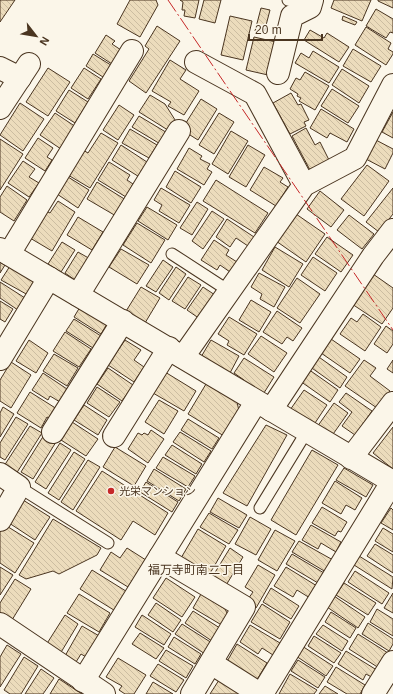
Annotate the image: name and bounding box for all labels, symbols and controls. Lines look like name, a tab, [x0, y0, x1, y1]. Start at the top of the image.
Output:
north arrow	[16, 16, 56, 56]
scale bar	[249, 16, 322, 42]
text: 20 m	[255, 23, 282, 37]
text: N	[37, 35, 52, 48]
place label: 光栄マンション	[119, 485, 196, 497]
marker: 光栄マンション	[106, 486, 116, 496]
district label: 福万寺町南二丁目	[148, 563, 244, 577]

